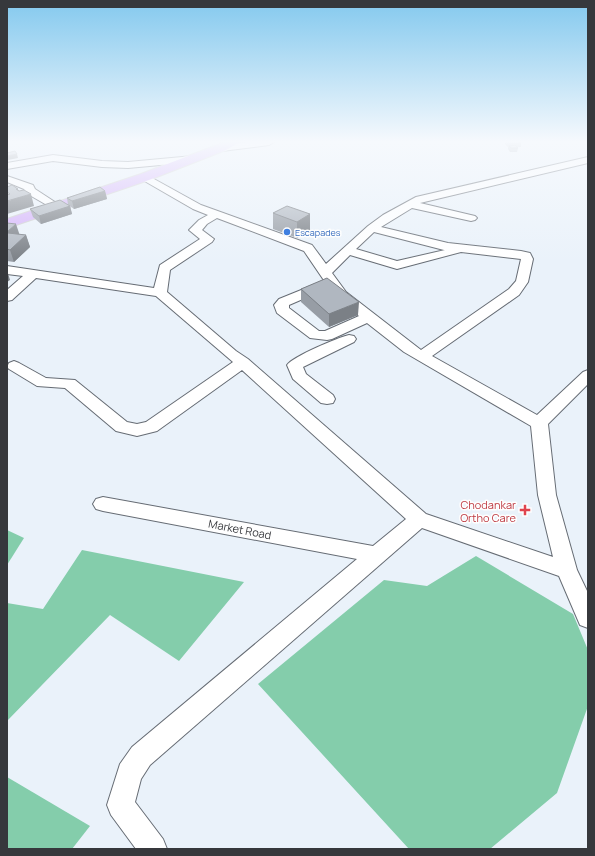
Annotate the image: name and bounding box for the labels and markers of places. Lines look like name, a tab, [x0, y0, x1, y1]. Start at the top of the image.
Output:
place label: Escapades	[295, 226, 341, 239]
marker: Escapades	[282, 227, 292, 237]
place label: Chodankar Ortho Care	[460, 497, 517, 525]
marker: Chodankar Ortho Care	[519, 504, 531, 516]

